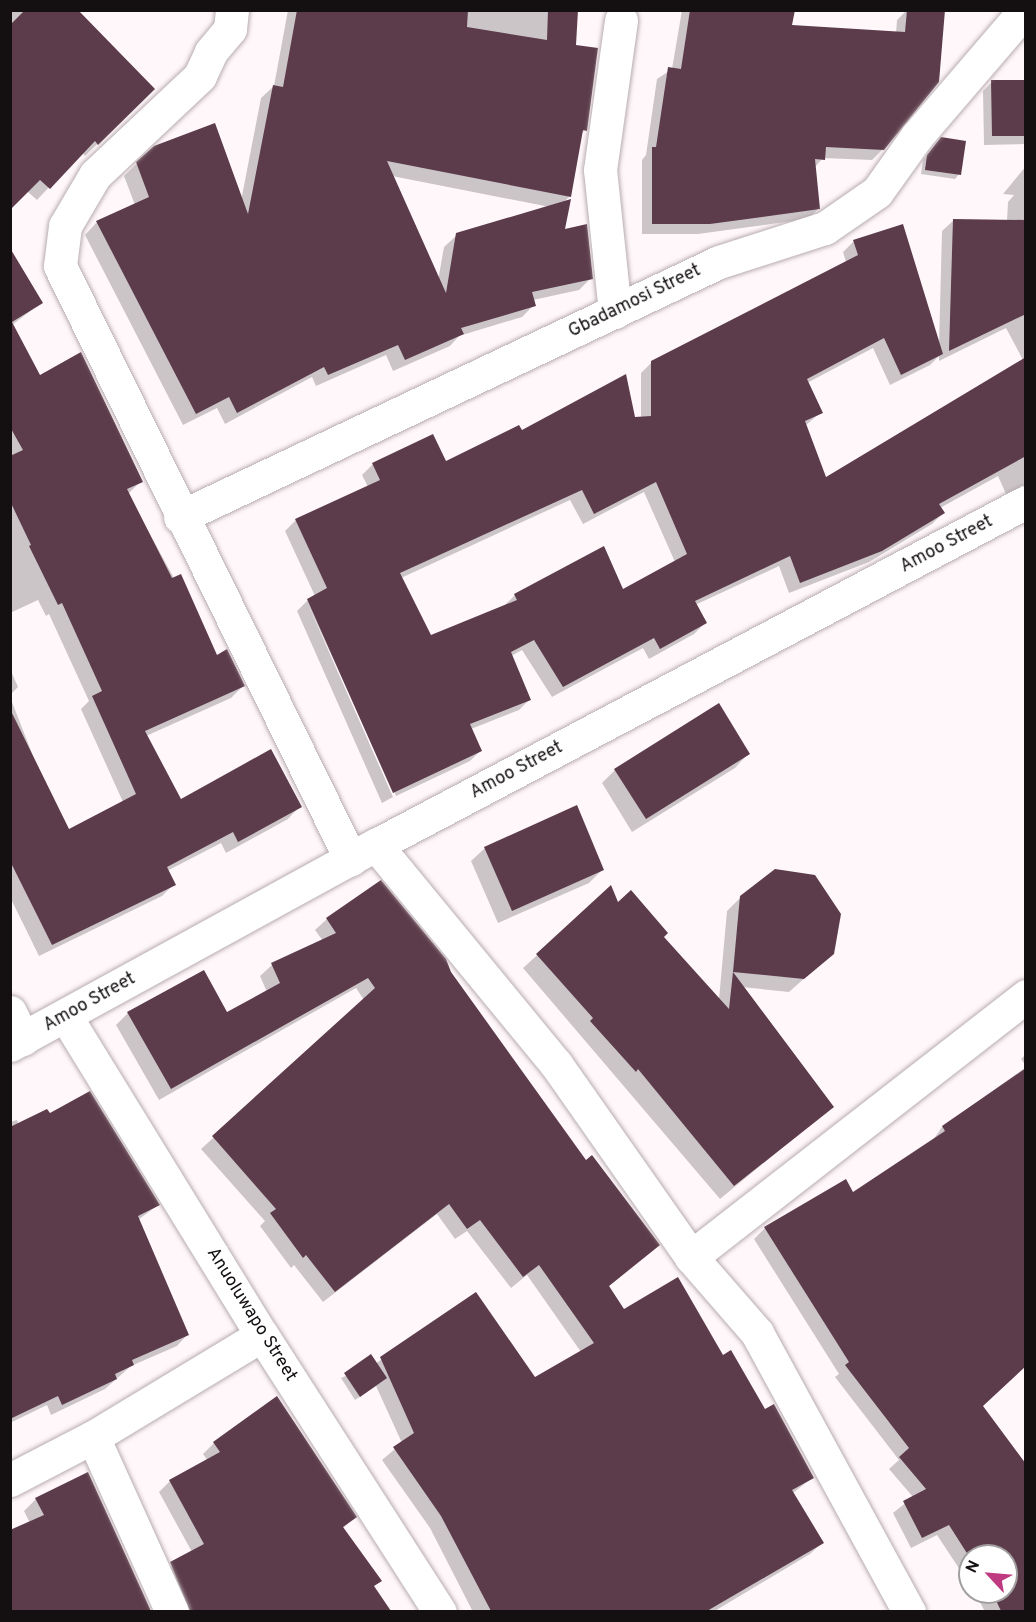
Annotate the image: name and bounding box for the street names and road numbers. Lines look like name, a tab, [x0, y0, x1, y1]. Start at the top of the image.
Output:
street label: Gbadamosi Street	[565, 261, 705, 343]
street label: Amoo Street	[897, 512, 997, 578]
street label: Amoo Street	[467, 738, 567, 804]
street label: Amoo Street	[40, 969, 140, 1037]
street label: Anuoluwapo Street	[201, 1244, 301, 1386]

